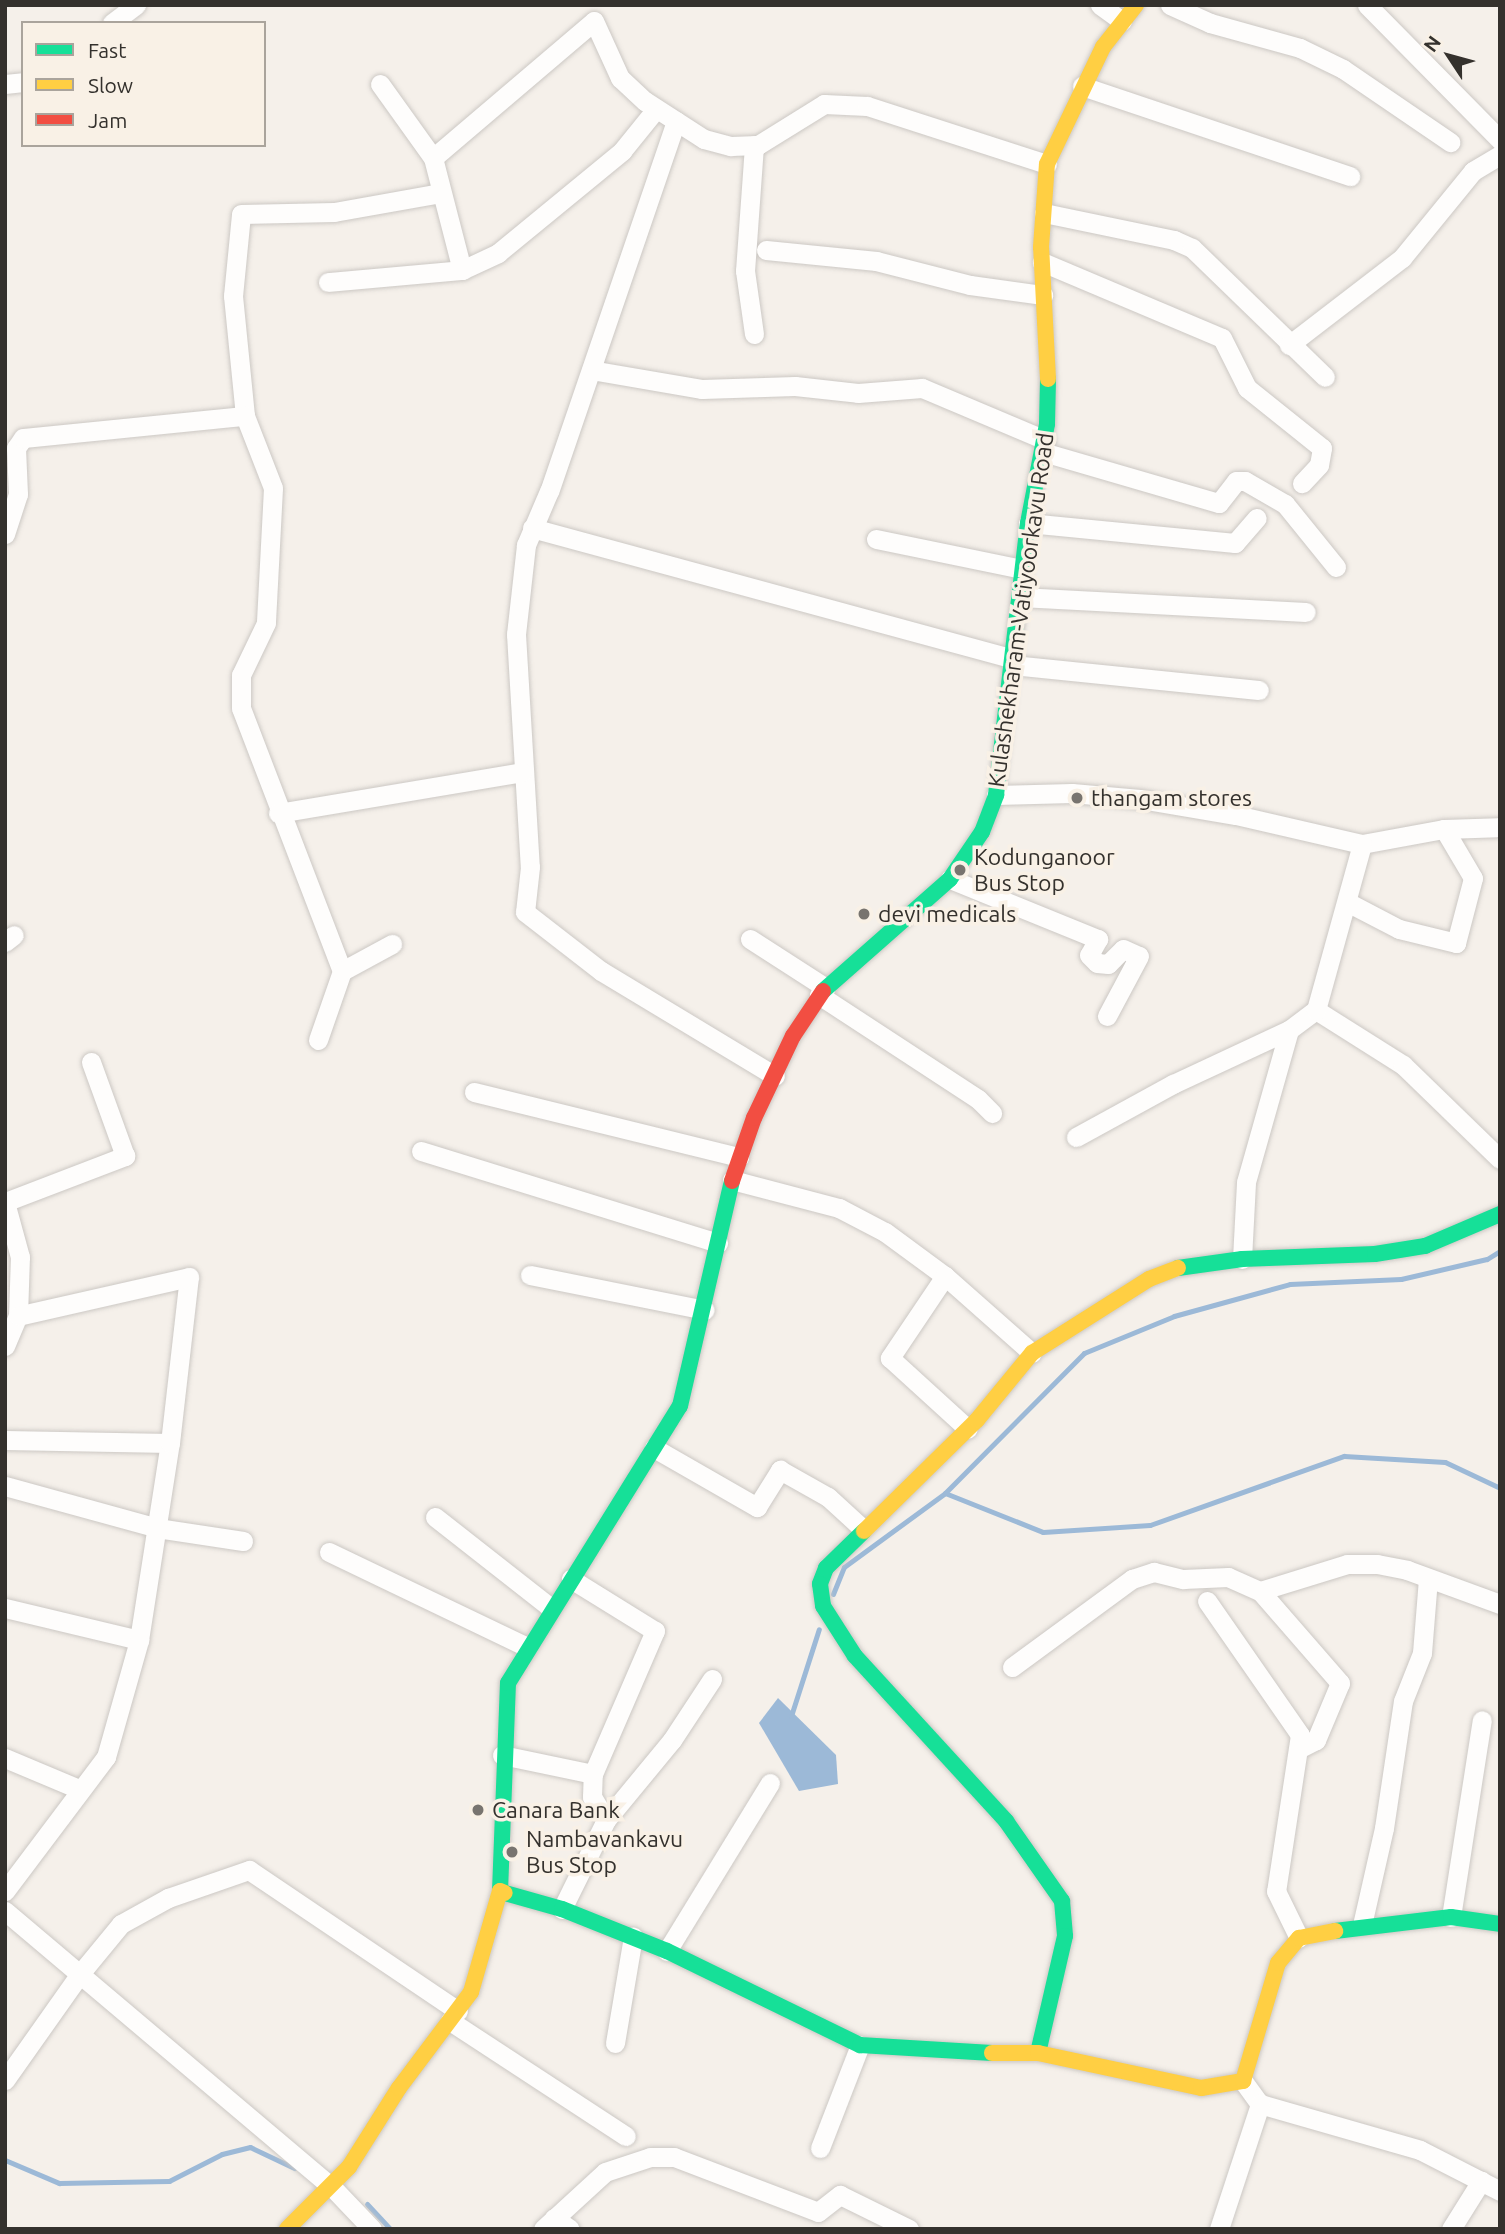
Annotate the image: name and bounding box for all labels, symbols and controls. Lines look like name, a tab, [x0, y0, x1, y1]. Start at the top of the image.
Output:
legend	[21, 21, 266, 147]
north arrow	[1414, 21, 1484, 91]
text: N	[1419, 31, 1445, 56]
text: Fast	[88, 38, 126, 62]
text: Slow	[88, 73, 133, 97]
text: Jam	[88, 108, 127, 132]
street label: Kulashekharam-Vatiyoorkavu Road	[982, 431, 1060, 789]
place label: thangam stores	[1091, 784, 1252, 812]
marker: thangam stores	[1069, 790, 1085, 806]
place label: Kodunganoor Bus Stop	[974, 843, 1115, 897]
marker: Kodunganoor Bus Stop	[952, 862, 968, 878]
place label: devi medicals	[878, 900, 1016, 928]
marker: devi medicals	[856, 906, 872, 922]
place label: Canara Bank	[492, 1796, 620, 1824]
marker: Canara Bank	[470, 1802, 486, 1818]
place label: Nambavankavu Bus Stop	[526, 1825, 683, 1879]
marker: Nambavankavu Bus Stop	[504, 1844, 520, 1860]

